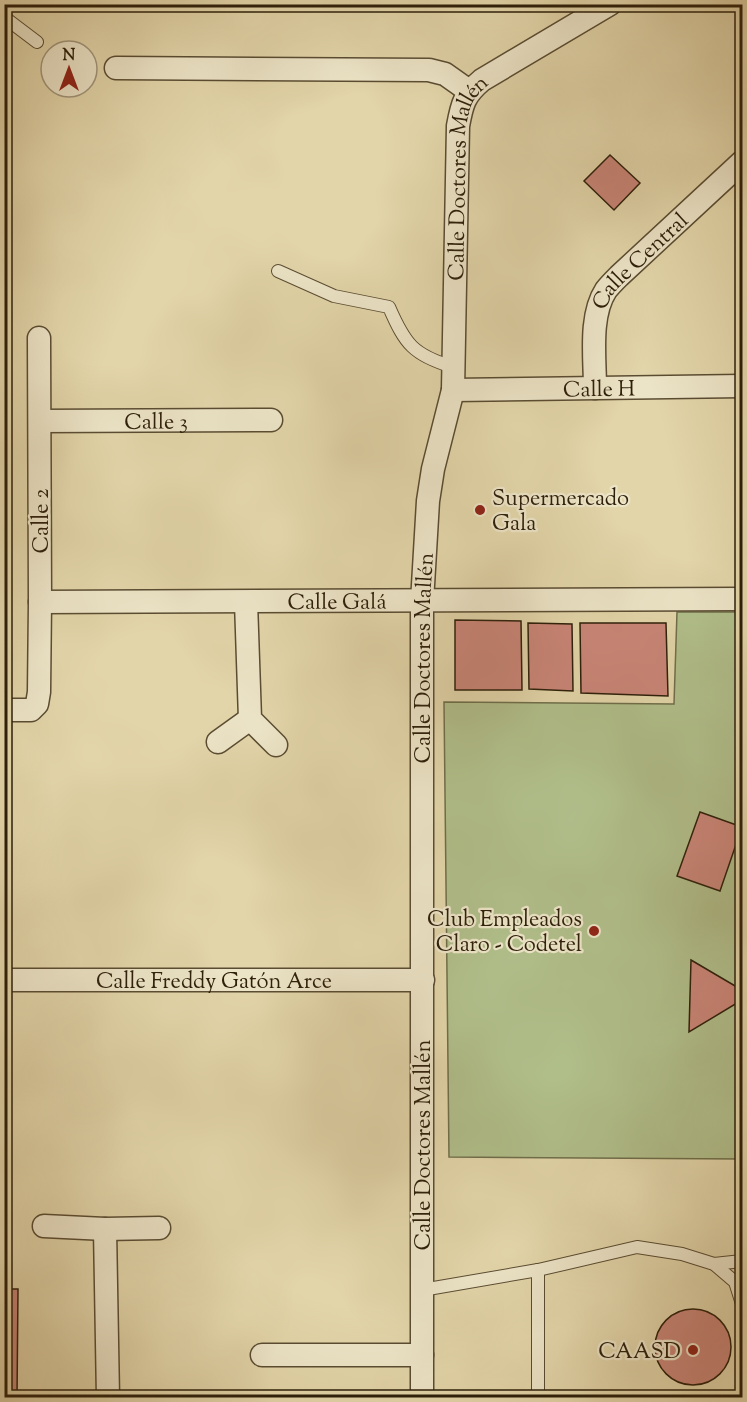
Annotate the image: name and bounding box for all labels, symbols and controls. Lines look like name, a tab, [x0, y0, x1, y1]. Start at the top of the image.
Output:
north arrow	[39, 39, 99, 99]
text: N	[63, 45, 76, 68]
street label: Calle Doctores Mallén	[442, 68, 497, 281]
street label: Calle Central	[586, 206, 697, 315]
street label: Calle H	[563, 374, 635, 407]
street label: Calle 3	[124, 407, 188, 440]
place label: Supermercado Gala	[492, 484, 629, 541]
street label: Calle 2	[27, 489, 59, 553]
marker: Supermercado Gala	[473, 503, 487, 517]
street label: Calle Doctores Mallén	[409, 552, 444, 764]
street label: Calle Galá	[287, 588, 387, 620]
place label: Club Empleados Claro - Codetel	[427, 905, 582, 962]
marker: Club Empleados Claro - Codetel	[587, 924, 601, 938]
street label: Calle Freddy Gatón Arce	[96, 967, 332, 999]
street label: Calle Doctores Mallén	[409, 1040, 441, 1250]
place label: CAASD	[598, 1337, 681, 1369]
marker: CAASD	[686, 1343, 700, 1357]

